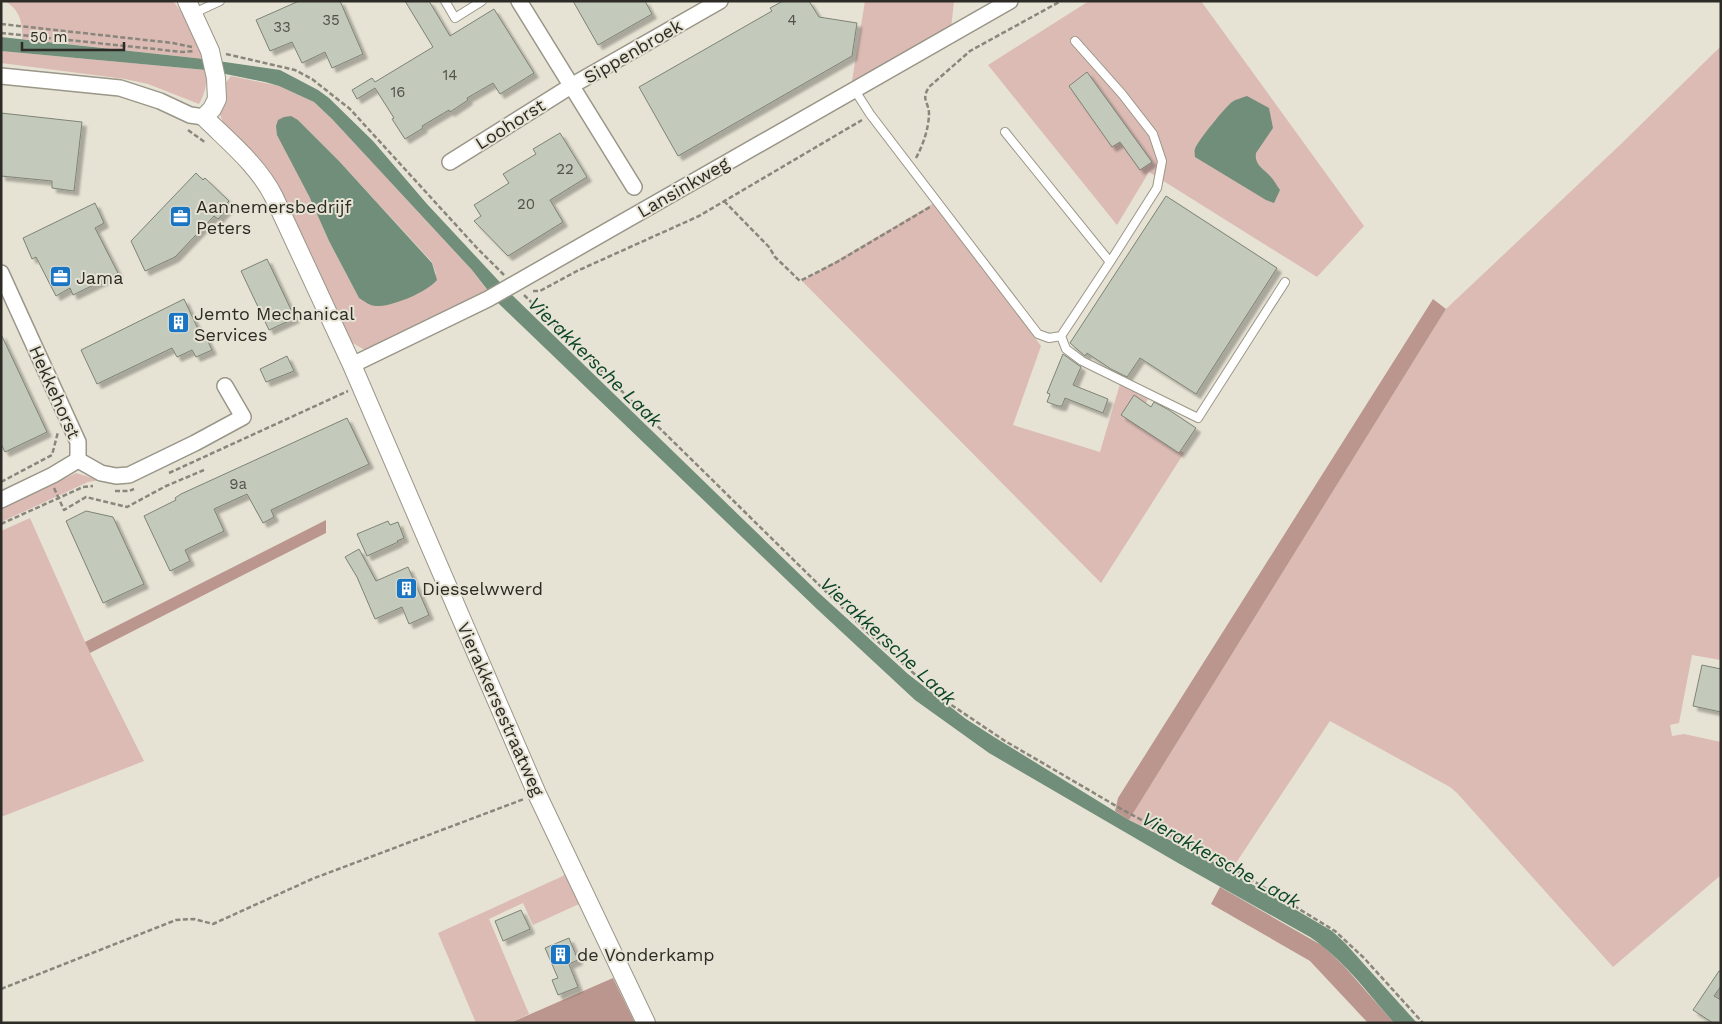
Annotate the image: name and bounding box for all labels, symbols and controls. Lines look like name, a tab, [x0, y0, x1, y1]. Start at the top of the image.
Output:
house number: 35	[322, 11, 340, 29]
house number: 4	[787, 11, 797, 29]
street label: Sippenbroek	[580, 14, 686, 88]
house number: 33	[273, 18, 291, 36]
scale bar	[22, 20, 125, 52]
text: 50 m	[30, 28, 67, 46]
house number: 14	[442, 66, 458, 84]
house number: 16	[391, 83, 405, 101]
street label: Loohorst	[471, 94, 549, 154]
street label: Lansinkweg	[633, 152, 733, 222]
house number: 22	[556, 160, 574, 178]
house number: 20	[517, 195, 535, 213]
place label: Aannemersbedrijf Peters	[196, 196, 352, 238]
office icon: Aannemersbedrijf Peters	[168, 204, 192, 228]
office icon: Jama	[48, 265, 72, 289]
place label: Jama	[76, 267, 123, 288]
water label: Vierakkersche Laak	[523, 292, 667, 432]
place label: Jemto Mechanical Services	[194, 303, 355, 345]
building icon: Jemto Mechanical Services	[166, 311, 190, 335]
street label: Hekkehorst	[25, 342, 85, 442]
house number: 9a	[229, 475, 247, 493]
water label: Vierakkersche Laak	[815, 572, 961, 710]
building icon: Diesselwwerd	[394, 576, 418, 600]
place label: Diesselwwerd	[422, 578, 543, 599]
street label: Vierakkersestraatweg	[453, 619, 549, 799]
water label: Vierakkersche Laak	[1138, 807, 1305, 913]
building icon: de Vonderkamp	[549, 942, 573, 966]
place label: de Vonderkamp	[577, 944, 715, 965]

